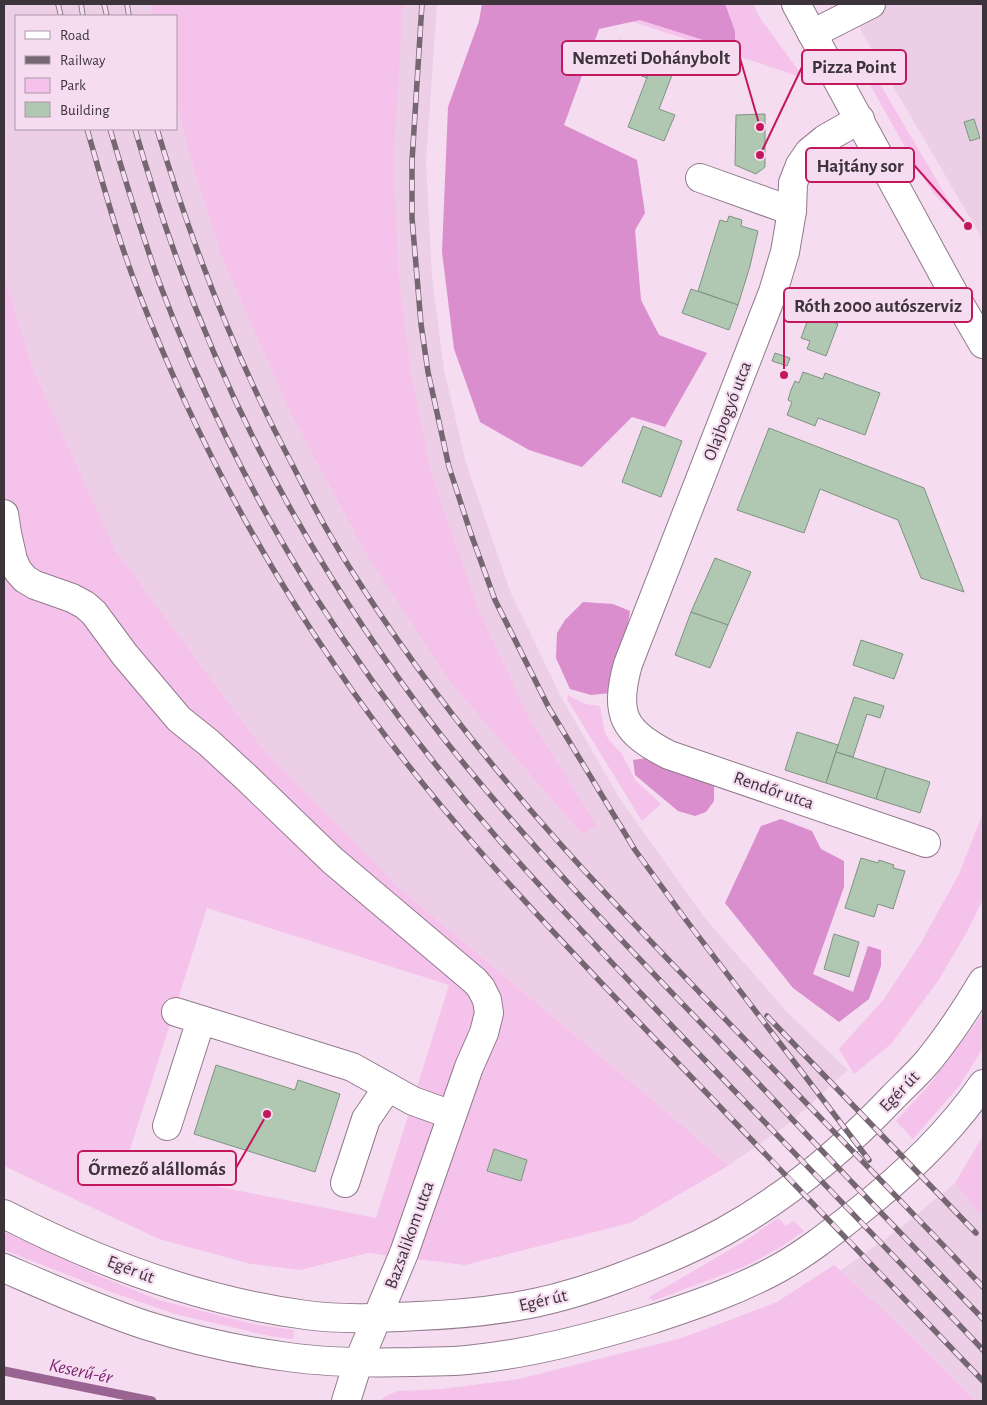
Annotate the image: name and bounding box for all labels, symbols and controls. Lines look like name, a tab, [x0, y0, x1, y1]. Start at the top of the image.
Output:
legend	[15, 15, 178, 130]
text: Road	[60, 28, 90, 43]
callout: Nemzeti Dohánybolt	[562, 41, 740, 75]
text: Nemzeti Dohánybolt	[572, 49, 731, 68]
callout: Pizza Point	[802, 50, 906, 84]
text: Railway	[60, 53, 106, 68]
text: Pizza Point	[812, 58, 897, 77]
text: Park	[60, 78, 86, 93]
text: Building	[60, 103, 110, 118]
callout: Hajtány sor	[806, 148, 914, 182]
text: Hajtány sor	[816, 157, 904, 176]
callout: Róth 2000 autószerviz	[784, 288, 972, 322]
text: Róth 2000 autószerviz	[794, 297, 962, 316]
street label: Olajbogyó utca	[701, 359, 755, 464]
street label: Rendőr utca	[731, 769, 816, 813]
street label: Egér út	[876, 1068, 923, 1115]
callout: Őrmező alállomás	[78, 1151, 236, 1185]
text: Őrmező alállomás	[88, 1158, 226, 1179]
street label: Bazsalikom utca	[382, 1179, 438, 1291]
street label: Egér út	[105, 1253, 157, 1287]
street label: Egér út	[517, 1287, 569, 1315]
water label: Keserű-ér	[47, 1356, 115, 1388]

